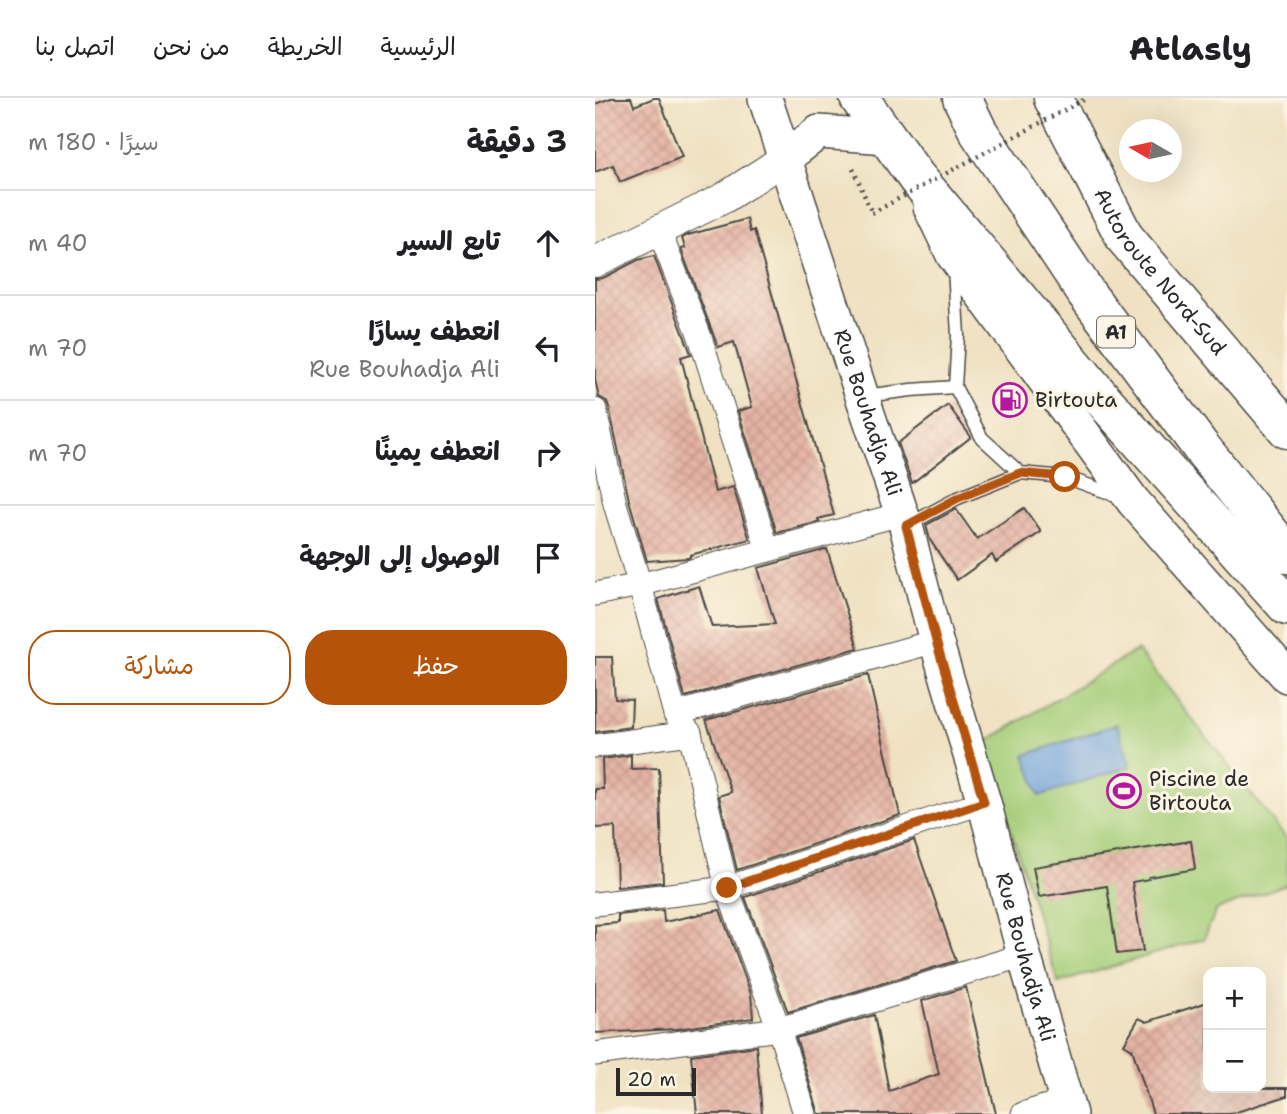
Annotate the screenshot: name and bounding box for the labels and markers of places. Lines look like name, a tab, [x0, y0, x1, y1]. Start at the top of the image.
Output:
fuel station icon: Birtouta	[991, 381, 1029, 419]
place label: Birtouta	[1035, 386, 1117, 414]
place label: Piscine de Birtouta	[1149, 765, 1249, 817]
sports icon: Piscine de Birtouta	[1105, 772, 1143, 810]

